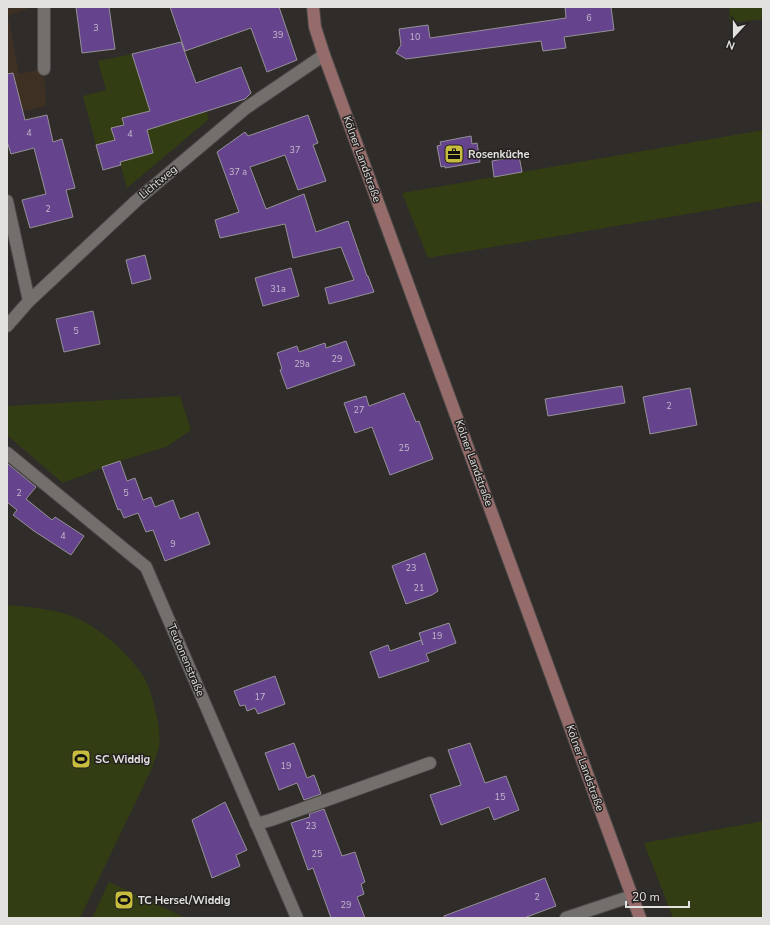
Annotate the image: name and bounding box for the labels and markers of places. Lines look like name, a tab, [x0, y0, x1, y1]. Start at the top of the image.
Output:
office icon: Rosenküche	[443, 143, 465, 165]
place label: Rosenküche	[468, 147, 529, 162]
sports icon: SC Widdig	[70, 748, 92, 770]
place label: SC Widdig	[95, 752, 150, 767]
sports icon: TC Hersel/Widdig	[113, 889, 135, 911]
place label: TC Hersel/Widdig	[138, 893, 230, 908]

